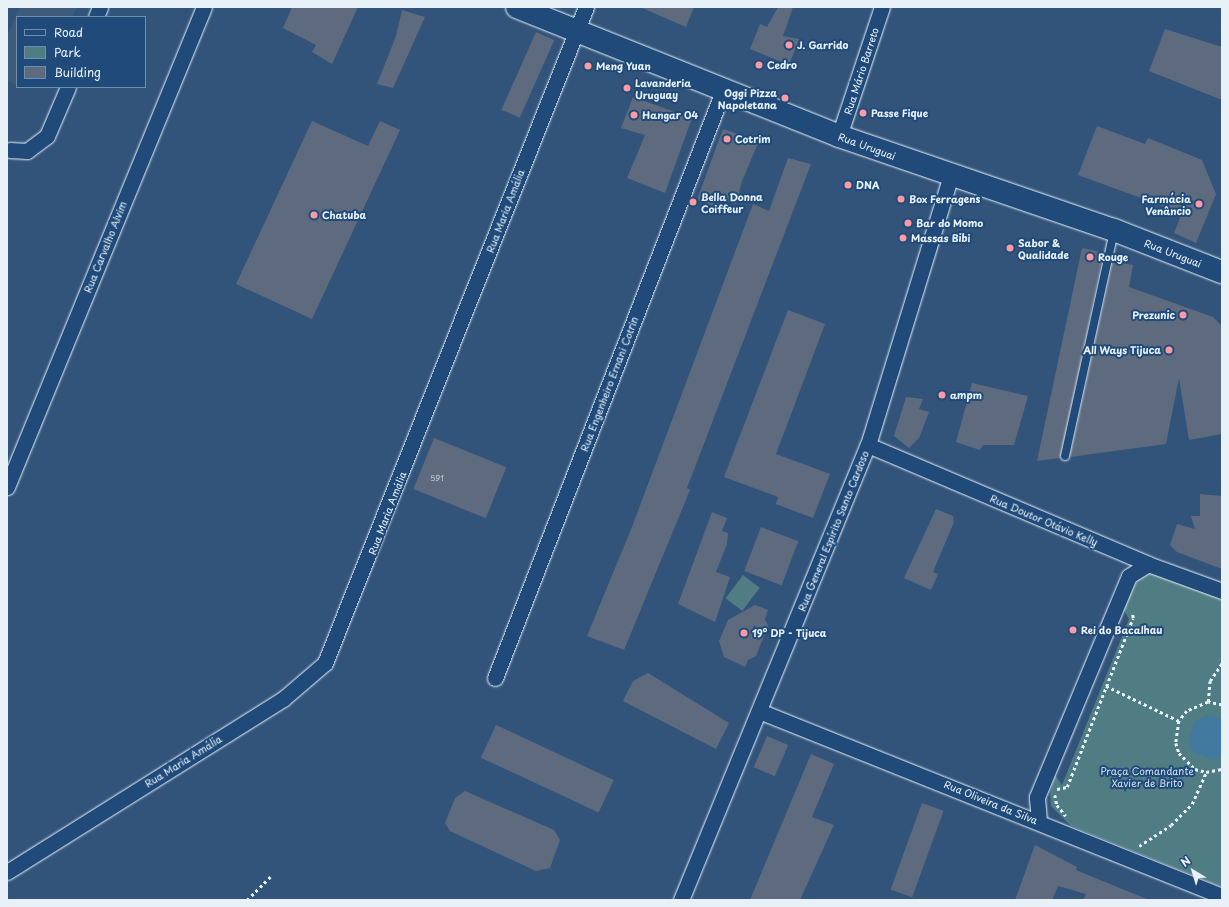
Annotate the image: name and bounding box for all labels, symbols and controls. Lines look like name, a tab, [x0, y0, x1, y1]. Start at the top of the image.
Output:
legend	[16, 16, 146, 88]
text: Road	[54, 23, 83, 41]
street label: Rua Mário Barreto	[841, 26, 881, 116]
place label: J. Garrido	[797, 39, 849, 51]
marker: J. Garrido	[784, 40, 794, 50]
text: Park	[54, 43, 81, 61]
place label: Cedro	[767, 59, 797, 71]
place label: Meng Yuan	[596, 60, 651, 72]
marker: Cedro	[754, 60, 764, 70]
marker: Meng Yuan	[583, 61, 593, 71]
text: Building	[54, 63, 101, 81]
place label: Lavanderia Uruguay	[635, 76, 691, 100]
marker: Lavanderia Uruguay	[622, 83, 632, 93]
place label: Oggi Pizza Napoletana	[718, 86, 777, 110]
marker: Oggi Pizza Napoletana	[780, 93, 790, 103]
place label: Passe Fique	[871, 107, 929, 119]
marker: Passe Fique	[858, 108, 868, 118]
place label: Hangar 04	[642, 109, 699, 121]
marker: Hangar 04	[629, 110, 639, 120]
street label: Rua Uruguai	[836, 130, 898, 162]
place label: Cotrim	[735, 133, 771, 145]
marker: Cotrim	[722, 134, 732, 144]
street label: Rua Maria Amália	[483, 167, 527, 255]
place label: DNA	[856, 179, 880, 191]
marker: DNA	[843, 180, 853, 190]
place label: Bella Donna Coiffeur	[701, 190, 763, 214]
place label: Farmácia Venâncio	[1141, 192, 1191, 216]
place label: Box Ferragens	[909, 193, 980, 205]
marker: Box Ferragens	[896, 194, 906, 204]
marker: Bella Donna Coiffeur	[688, 197, 698, 207]
marker: Farmácia Venâncio	[1194, 199, 1204, 209]
street label: Rua Carvalho Alvim	[81, 200, 129, 294]
place label: Chatuba	[322, 209, 366, 221]
marker: Chatuba	[309, 210, 319, 220]
place label: Bar do Momo	[916, 217, 983, 229]
marker: Bar do Momo	[903, 218, 913, 228]
place label: Massas Bibi	[911, 232, 971, 244]
marker: Massas Bibi	[898, 233, 908, 243]
place label: Sabor & Qualidade	[1018, 236, 1069, 260]
street label: Rua Uruguai	[1143, 237, 1203, 269]
marker: Sabor & Qualidade	[1005, 243, 1015, 253]
place label: Rouge	[1098, 251, 1128, 263]
marker: Rouge	[1085, 252, 1095, 262]
place label: Prezunic	[1132, 309, 1175, 321]
marker: Prezunic	[1178, 310, 1188, 320]
street label: Rua Engenheiro Ernani Cotrin	[578, 315, 640, 453]
place label: All Ways Tijuca	[1083, 344, 1161, 356]
marker: All Ways Tijuca	[1164, 345, 1174, 355]
place label: ampm	[950, 389, 982, 401]
marker: ampm	[937, 390, 947, 400]
street label: Rua General Espírito Santo Cardoso	[795, 449, 871, 613]
street label: Rua Maria Amália	[365, 469, 409, 557]
house number: 591	[430, 474, 444, 484]
street label: Rua Doutor Otávio Kelly	[988, 492, 1100, 548]
place label: Rei do Bacalhau	[1081, 624, 1163, 636]
marker: Rei do Bacalhau	[1068, 625, 1078, 635]
place label: 19º DP - Tijuca	[752, 627, 827, 639]
marker: 19º DP - Tijuca	[739, 628, 749, 638]
street label: Rua Maria Amália	[142, 732, 224, 790]
park label: Praça Comandante Xavier de Brito	[1100, 764, 1194, 788]
street label: Rua Oliveira da Silva	[942, 777, 1040, 827]
north arrow	[1173, 851, 1213, 891]
text: N	[1177, 852, 1194, 871]

